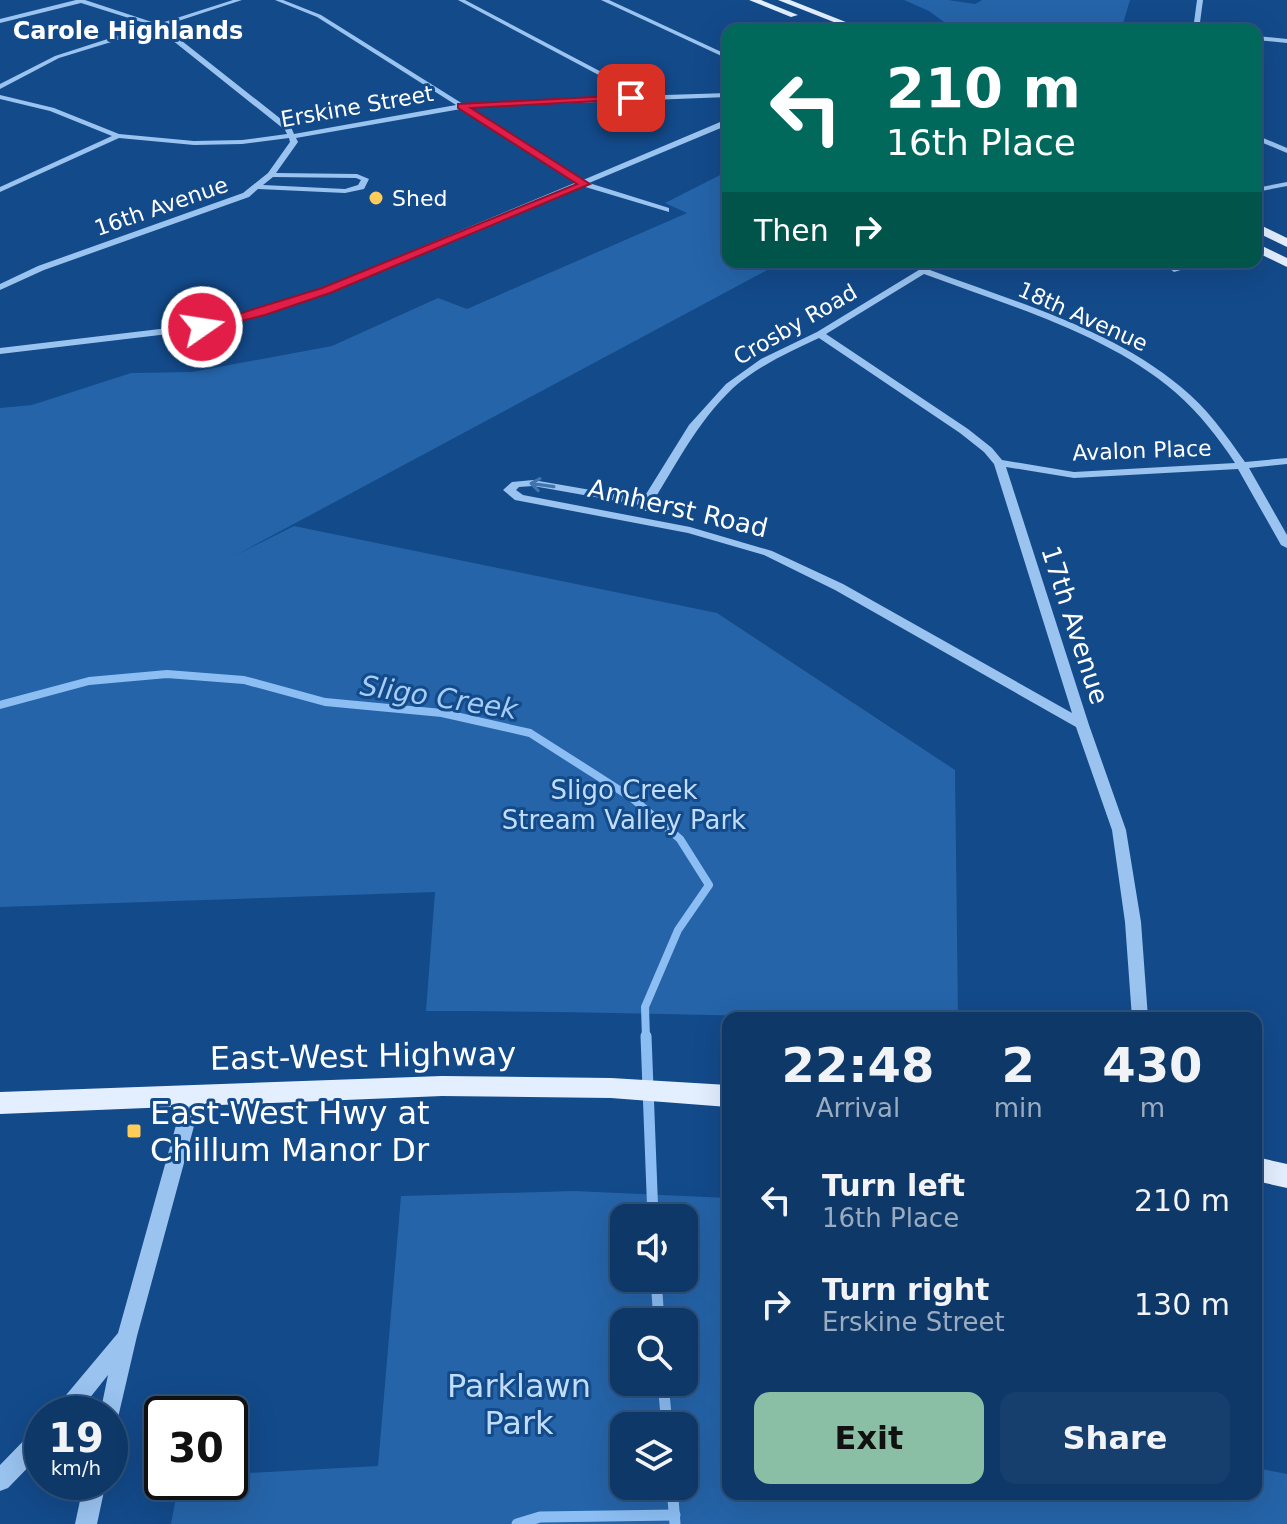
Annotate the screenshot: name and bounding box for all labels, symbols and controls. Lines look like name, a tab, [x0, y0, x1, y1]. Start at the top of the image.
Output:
district label: Carole Highlands	[13, 17, 243, 45]
text: 210 m	[886, 55, 1081, 120]
icon: left	[754, 56, 858, 160]
pin	[597, 64, 665, 132]
icon: arrive	[609, 76, 653, 120]
street label: Erskine Street	[279, 81, 436, 132]
text: 16th Place	[886, 122, 1076, 163]
street label: 16th Avenue	[91, 172, 231, 241]
place label: Shed	[392, 186, 447, 211]
marker: Shed	[367, 189, 385, 207]
icon: right	[845, 208, 889, 252]
text: Then	[754, 213, 829, 248]
street label: 18th Avenue	[1014, 277, 1152, 356]
street label: Crosby Road	[729, 279, 861, 370]
position arrow	[160, 285, 244, 369]
street label: Avalon Place	[1072, 436, 1212, 465]
street label: Amherst Road	[585, 473, 771, 543]
one-way arrow	[530, 477, 555, 492]
street label: 17th Avenue	[1035, 542, 1115, 708]
water label: Sligo Creek	[358, 669, 522, 726]
park label: Sligo Creek Stream Valley Park	[502, 775, 746, 835]
street label: East-West Highway	[209, 1034, 517, 1078]
text: 22:48	[781, 1037, 934, 1093]
text: 2	[1002, 1037, 1035, 1093]
text: 430	[1102, 1037, 1202, 1093]
text: Arrival	[816, 1093, 900, 1123]
text: min	[994, 1093, 1043, 1123]
text: m	[1140, 1093, 1165, 1123]
place label: East-West Hwy at Chillum Manor Dr	[150, 1094, 430, 1169]
marker: East-West Hwy at Chillum Manor Dr	[125, 1122, 143, 1140]
text: Turn left	[822, 1168, 965, 1203]
icon: left	[754, 1178, 798, 1222]
text: 210 m	[1134, 1183, 1230, 1218]
text: 16th Place	[822, 1203, 959, 1233]
map controls	[610, 1204, 698, 1500]
button: sound	[610, 1204, 698, 1292]
text: Turn right	[822, 1272, 989, 1307]
icon: right	[754, 1282, 798, 1326]
text: 130 m	[1134, 1287, 1230, 1322]
text: Erskine Street	[822, 1307, 1005, 1337]
button: search	[610, 1308, 698, 1396]
park label: Parklawn Park	[447, 1367, 591, 1442]
button: Exit	[754, 1392, 984, 1484]
button: Share	[1000, 1392, 1230, 1484]
speed limit sign: 30	[144, 1396, 248, 1500]
button: layers	[610, 1412, 698, 1500]
text: 19	[48, 1415, 104, 1461]
text: km/h	[51, 1456, 101, 1480]

